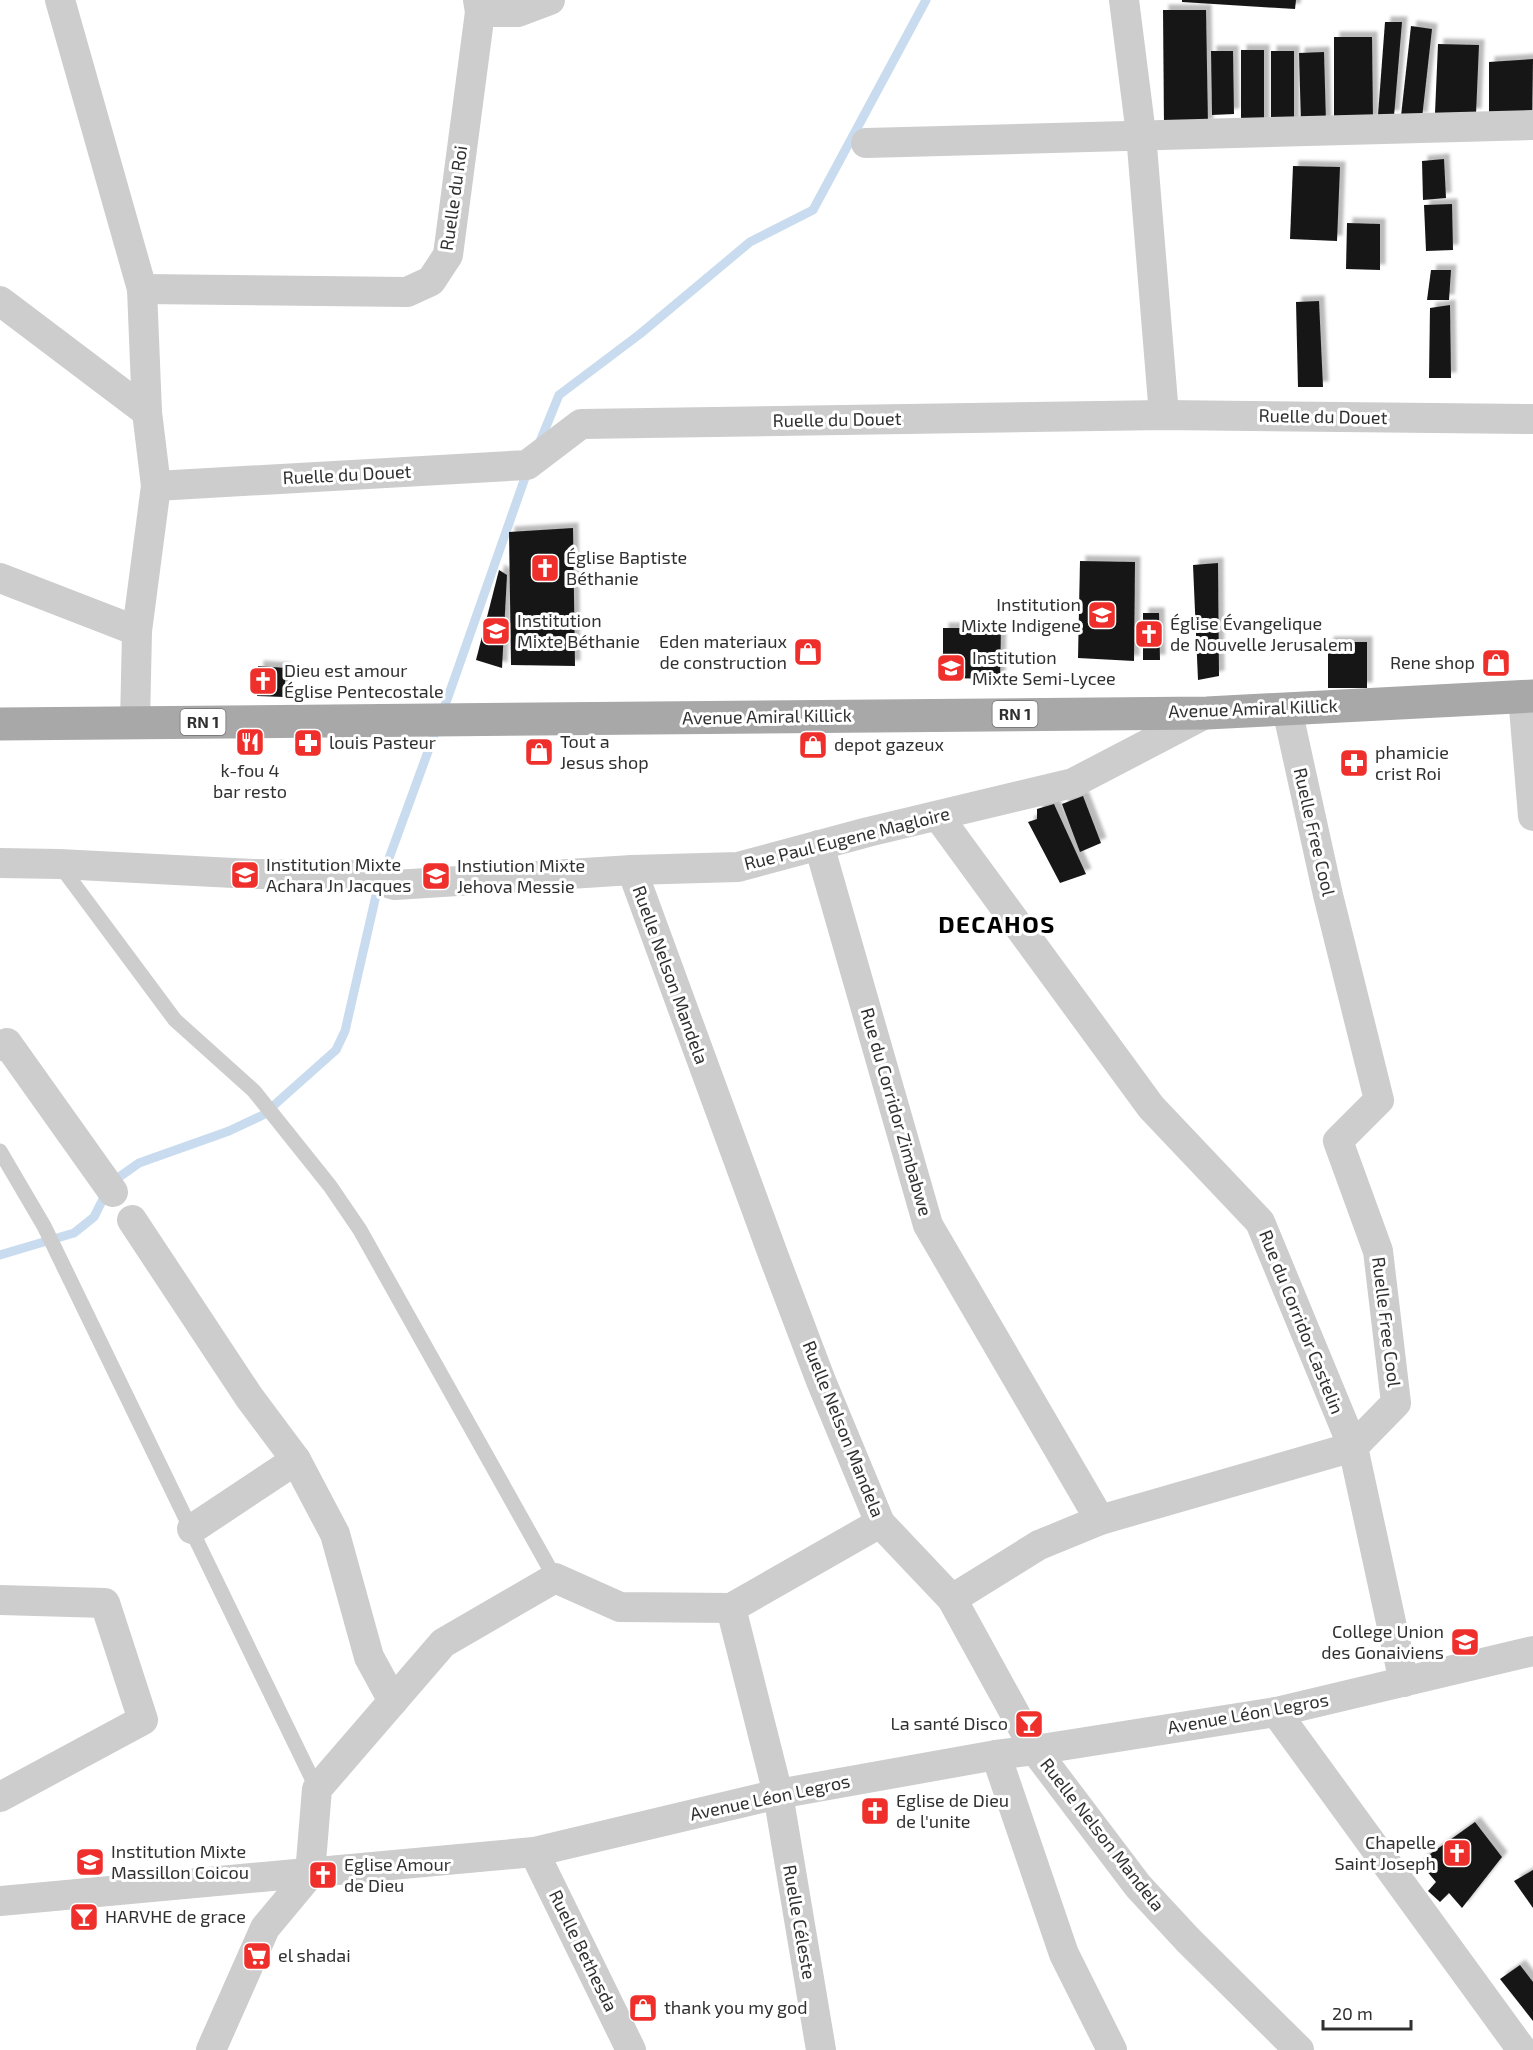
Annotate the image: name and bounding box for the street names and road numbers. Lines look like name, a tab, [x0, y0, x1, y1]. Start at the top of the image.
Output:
street label: Ruelle du Roi	[435, 144, 471, 252]
street label: Ruelle du Douet	[1258, 404, 1388, 428]
street label: Ruelle du Douet	[772, 407, 902, 431]
street label: Ruelle du Douet	[282, 460, 412, 488]
street label: Avenue Amiral Killick	[1168, 694, 1338, 722]
road number: RN 1	[992, 701, 1038, 727]
street label: Avenue Amiral Killick	[682, 704, 852, 728]
road number: RN 1	[180, 709, 226, 735]
street label: Ruelle Free Cool	[1289, 765, 1341, 899]
street label: Rue Paul Eugene Magloire	[742, 802, 952, 874]
street label: Ruelle Nelson Mandela	[628, 882, 713, 1067]
street label: Rue du Corridor Zimbabwe	[857, 1005, 937, 1218]
street label: Rue du Corridor Castelin	[1255, 1226, 1349, 1417]
street label: Ruelle Free Cool	[1368, 1255, 1406, 1389]
street label: Ruelle Nelson Mandela	[798, 1337, 889, 1520]
street label: Avenue Léon Legros	[1166, 1688, 1330, 1738]
street label: Ruelle Nelson Mandela	[1036, 1753, 1169, 1915]
street label: Avenue Léon Legros	[688, 1769, 852, 1825]
street label: Ruelle Céleste	[779, 1863, 821, 1981]
street label: Ruelle Bethesda	[545, 1886, 623, 2015]

